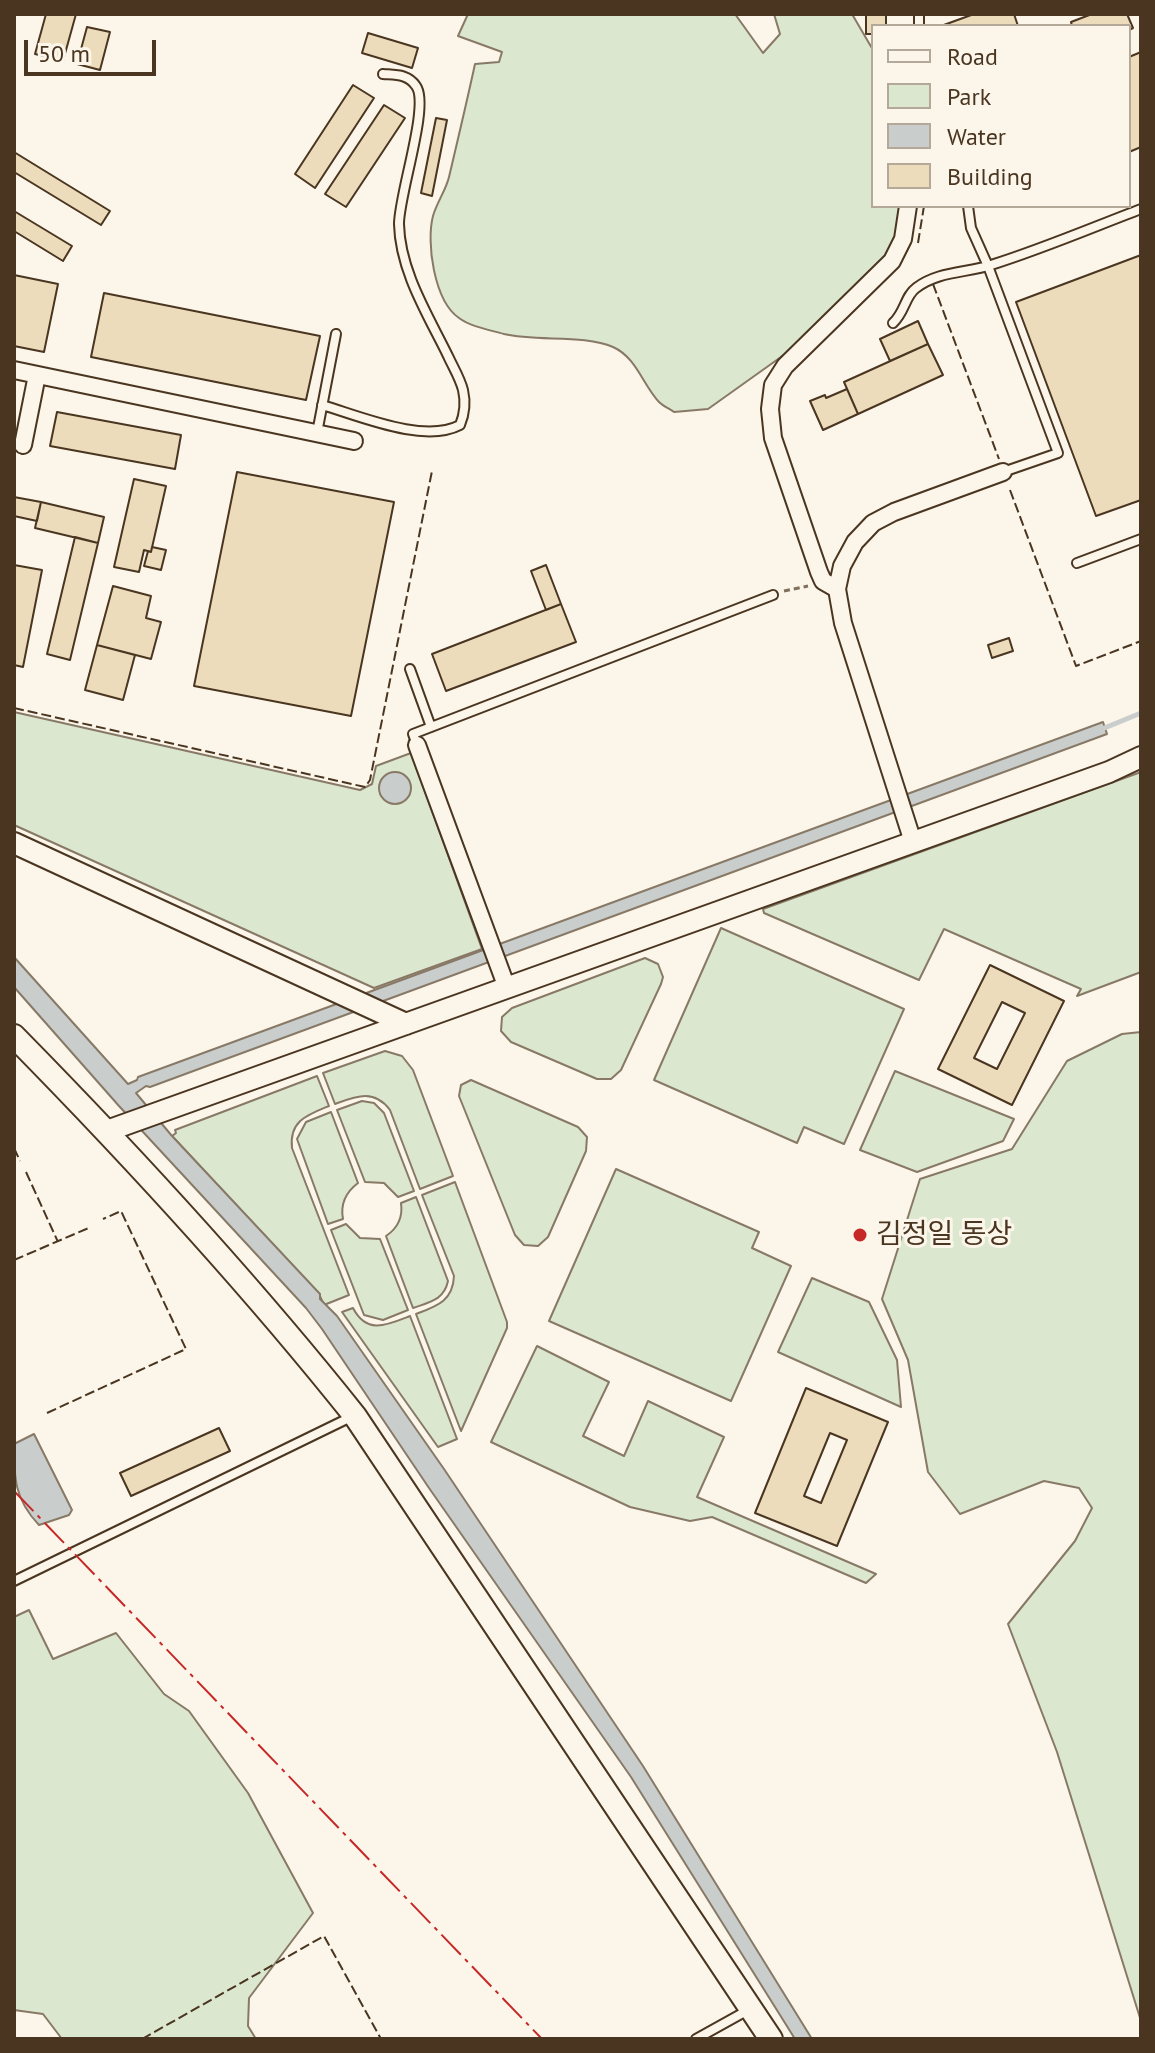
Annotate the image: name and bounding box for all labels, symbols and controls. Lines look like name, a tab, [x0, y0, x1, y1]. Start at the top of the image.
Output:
scale bar	[28, 24, 160, 74]
legend	[871, 24, 1131, 208]
text: 50 m	[38, 38, 90, 69]
text: Road	[947, 41, 998, 72]
text: Park	[947, 81, 991, 112]
text: Water	[947, 121, 1006, 152]
text: Building	[947, 161, 1033, 192]
place label: 김정일 동상	[876, 1218, 1012, 1252]
marker: 김정일 동상	[851, 1226, 869, 1244]

